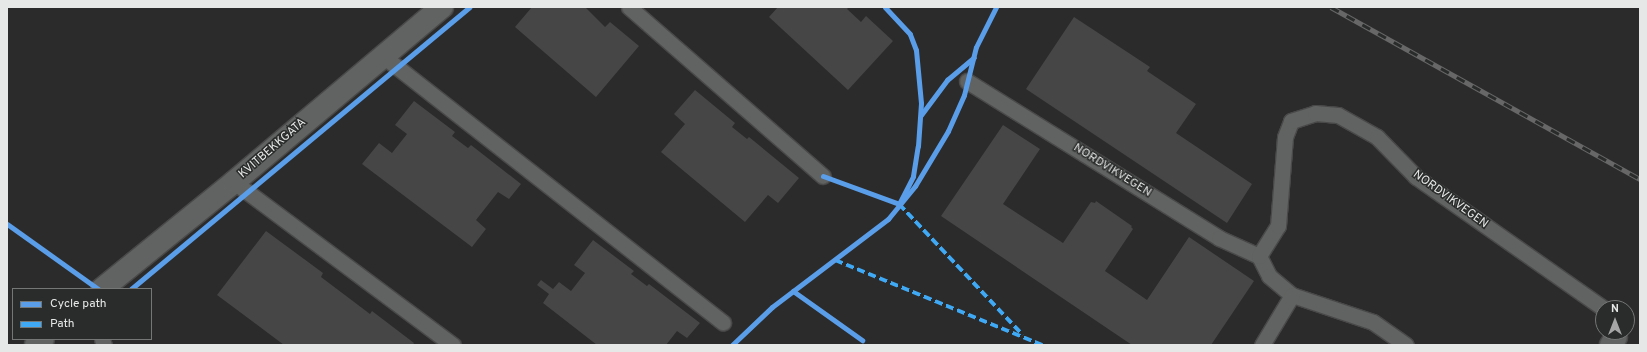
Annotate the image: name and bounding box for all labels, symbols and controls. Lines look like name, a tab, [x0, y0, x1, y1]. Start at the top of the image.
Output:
street label: KVITBEKKGATA	[236, 116, 310, 182]
street label: NORDVIKVEGEN	[1070, 141, 1154, 201]
street label: NORDVIKVEGEN	[1410, 168, 1490, 232]
legend	[12, 288, 152, 340]
text: Cycle path	[50, 296, 107, 312]
north arrow	[1595, 300, 1635, 340]
text: N	[1611, 302, 1619, 316]
text: Path	[50, 316, 75, 332]

